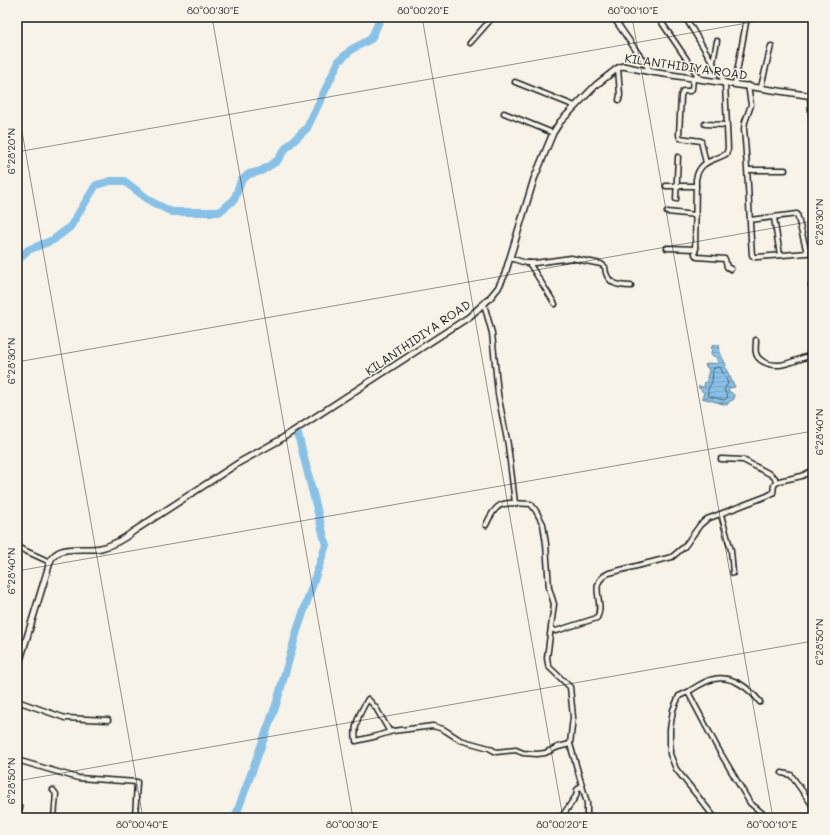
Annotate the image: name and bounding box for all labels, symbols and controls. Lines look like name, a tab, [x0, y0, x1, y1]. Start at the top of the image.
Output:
text: 80°00'30"E	[187, 3, 239, 17]
text: 80°00'20"E	[397, 3, 449, 17]
text: 80°00'10"E	[608, 3, 659, 17]
street label: KILANTHIDIYA ROAD	[624, 49, 749, 83]
text: 6°28'20"N	[4, 128, 18, 174]
text: 6°28'30"N	[812, 199, 826, 245]
street label: KILANTHIDIYA ROAD	[362, 296, 473, 378]
text: 6°28'30"N	[4, 338, 18, 384]
text: 6°28'40"N	[812, 409, 826, 455]
text: 6°28'40"N	[4, 548, 18, 594]
text: 6°28'50"N	[812, 619, 826, 665]
text: 6°28'50"N	[4, 758, 18, 804]
text: 80°00'40"E	[116, 817, 168, 831]
text: 80°00'30"E	[326, 817, 378, 831]
text: 80°00'20"E	[536, 817, 588, 831]
text: 80°00'10"E	[747, 817, 798, 831]

